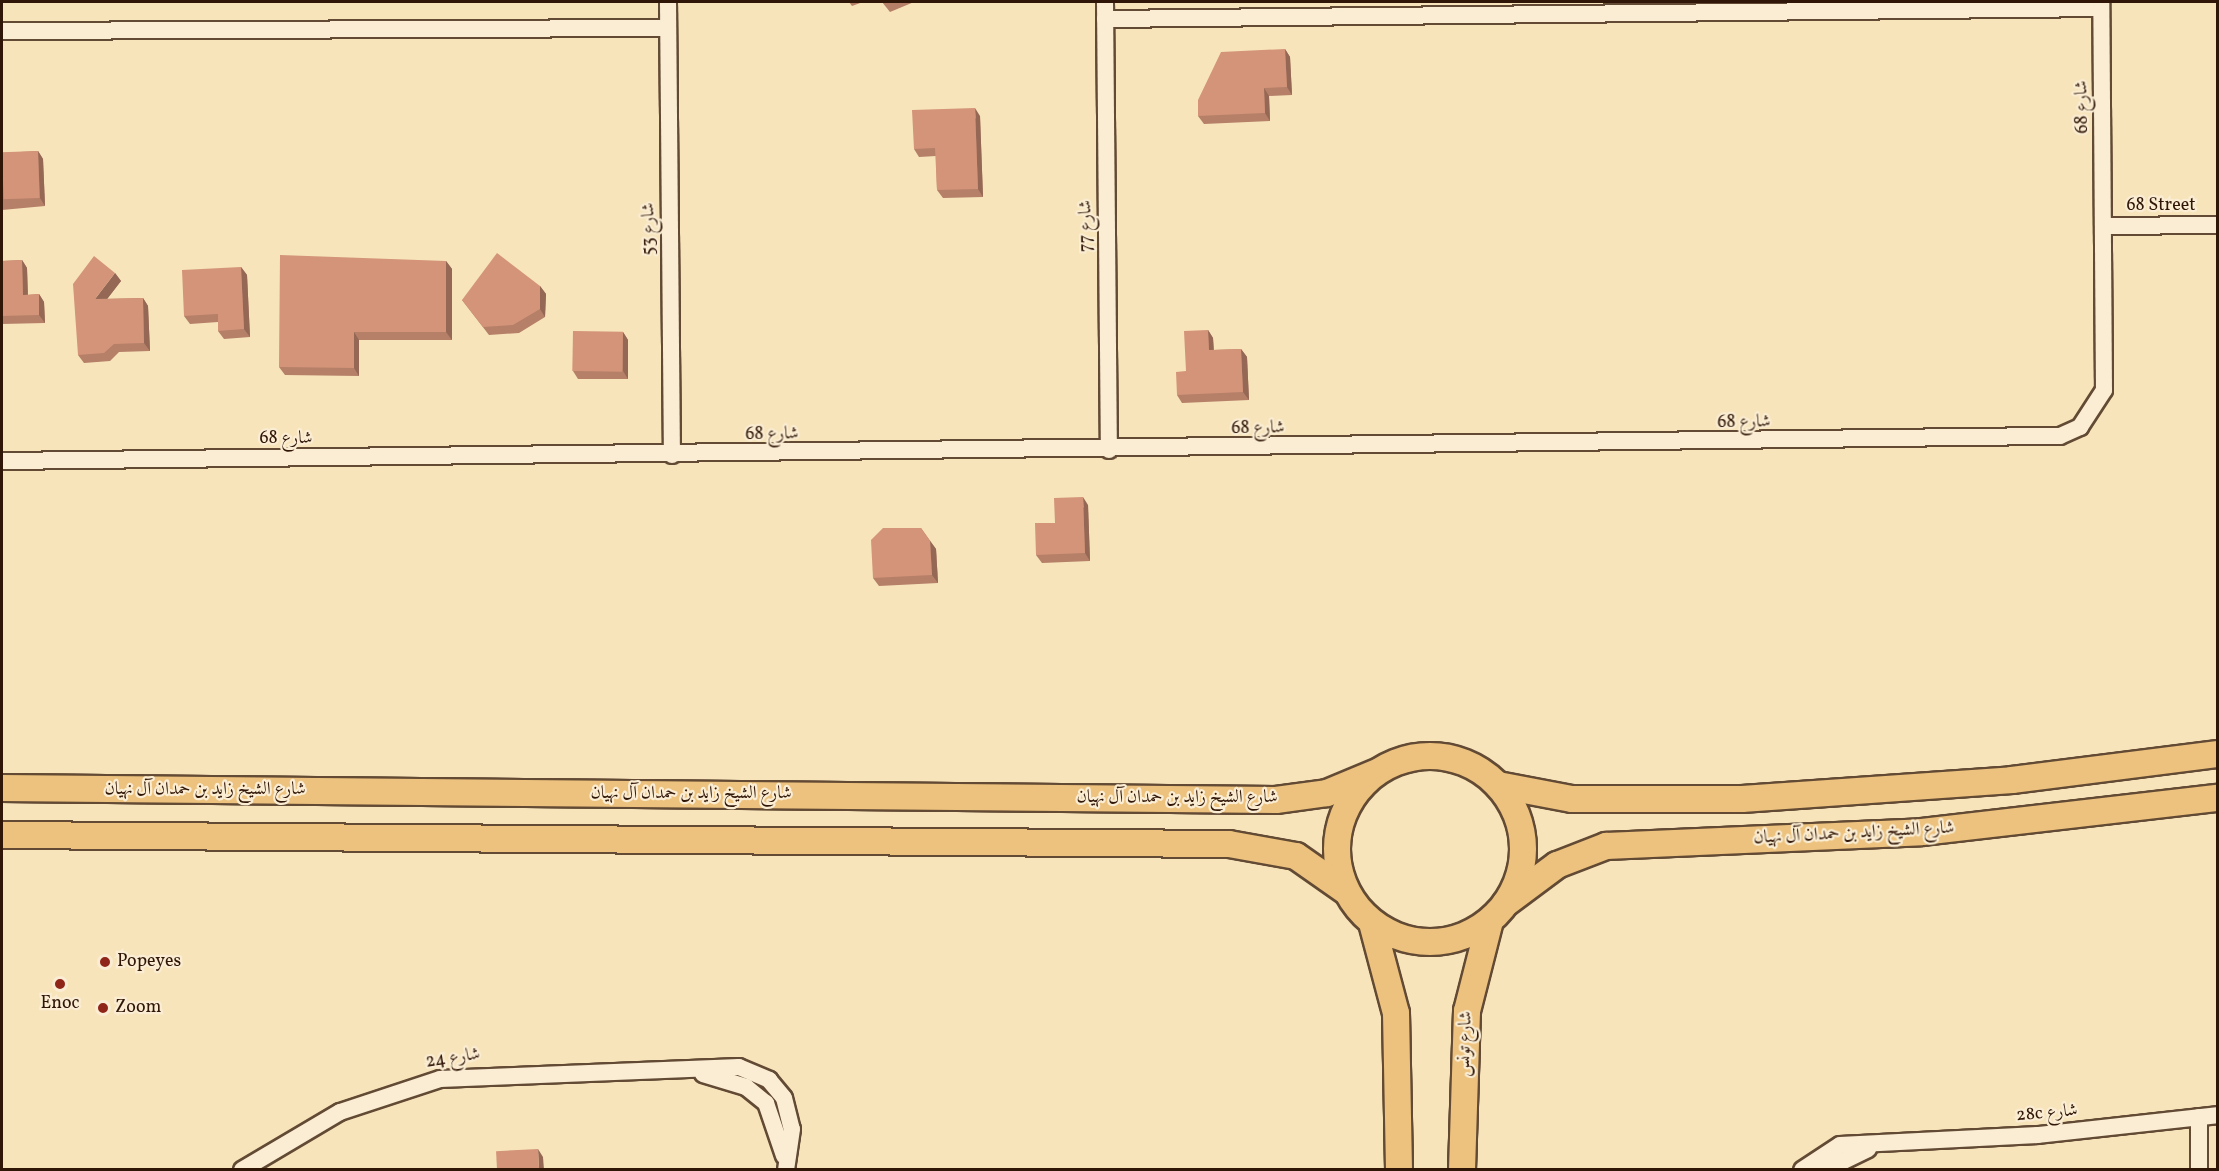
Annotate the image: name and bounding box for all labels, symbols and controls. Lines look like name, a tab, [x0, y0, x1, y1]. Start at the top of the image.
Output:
street label: شارع 68	[2072, 80, 2094, 134]
street label: 68 Street	[2126, 195, 2196, 217]
street label: شارع 77	[1076, 200, 1098, 252]
street label: شارع 53	[639, 202, 661, 256]
street label: شارع 68	[1717, 412, 1771, 434]
street label: شارع 68	[1231, 418, 1285, 440]
street label: شارع 68	[745, 424, 799, 446]
street label: شارع 68	[259, 428, 313, 450]
street label: شارع الشيخ زايد بن حمدان آل نهيان	[104, 779, 306, 801]
street label: شارع الشيخ زايد بن حمدان آل نهيان	[590, 783, 792, 805]
street label: شارع الشيخ زايد بن حمدان آل نهيان	[1076, 787, 1278, 809]
street label: شارع الشيخ زايد بن حمدان آل نهيان	[1753, 818, 1955, 850]
place label: Popeyes	[117, 951, 181, 973]
marker: Popeyes	[98, 955, 112, 969]
marker: Enoc	[53, 977, 67, 991]
place label: Enoc	[40, 993, 80, 1015]
place label: Zoom	[115, 997, 161, 1019]
marker: Zoom	[96, 1001, 110, 1015]
street label: شارع تونس	[1454, 1011, 1478, 1077]
street label: شارع 24	[424, 1044, 482, 1074]
street label: 28c شارع	[2015, 1101, 2079, 1127]

